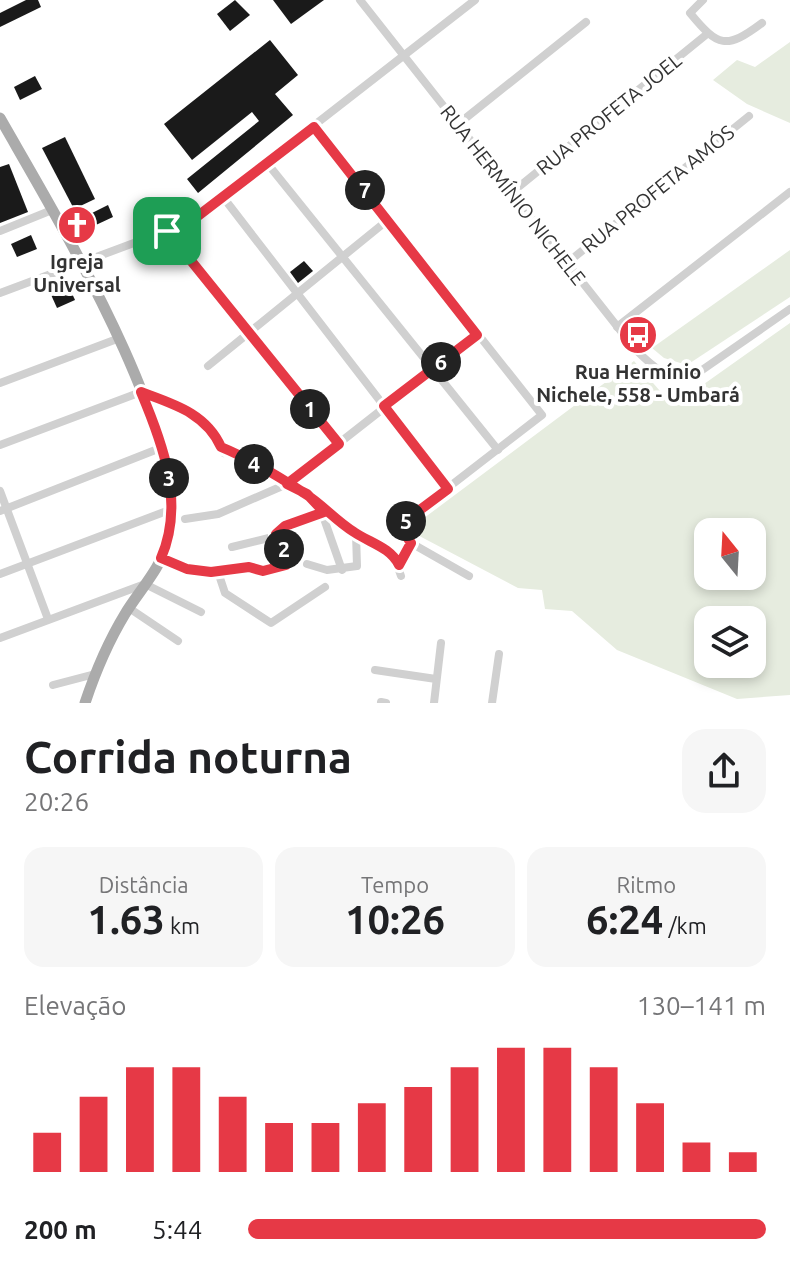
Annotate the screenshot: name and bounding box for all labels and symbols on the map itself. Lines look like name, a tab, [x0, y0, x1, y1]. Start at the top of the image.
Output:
street label: RUA PROFETA JOEL	[532, 48, 686, 179]
street label: RUA HERMÍNIO NICHELE	[436, 100, 591, 289]
street label: RUA PROFETA AMÓS	[577, 120, 738, 257]
pin: 7	[345, 170, 385, 210]
pin	[133, 197, 201, 265]
church icon: Igreja Universal	[56, 204, 98, 246]
place label: Igreja Universal	[33, 250, 121, 296]
bus stop icon: Rua Hermínio Nichele, 558 - Umbará	[617, 314, 659, 356]
pin: 6	[421, 342, 461, 382]
place label: Rua Hermínio Nichele, 558 - Umbará	[536, 360, 740, 406]
pin: 1	[290, 389, 330, 429]
pin: 4	[234, 444, 274, 484]
pin: 3	[149, 458, 189, 498]
pin: 5	[386, 501, 426, 541]
north arrow	[694, 518, 766, 590]
pin: 2	[264, 529, 304, 569]

